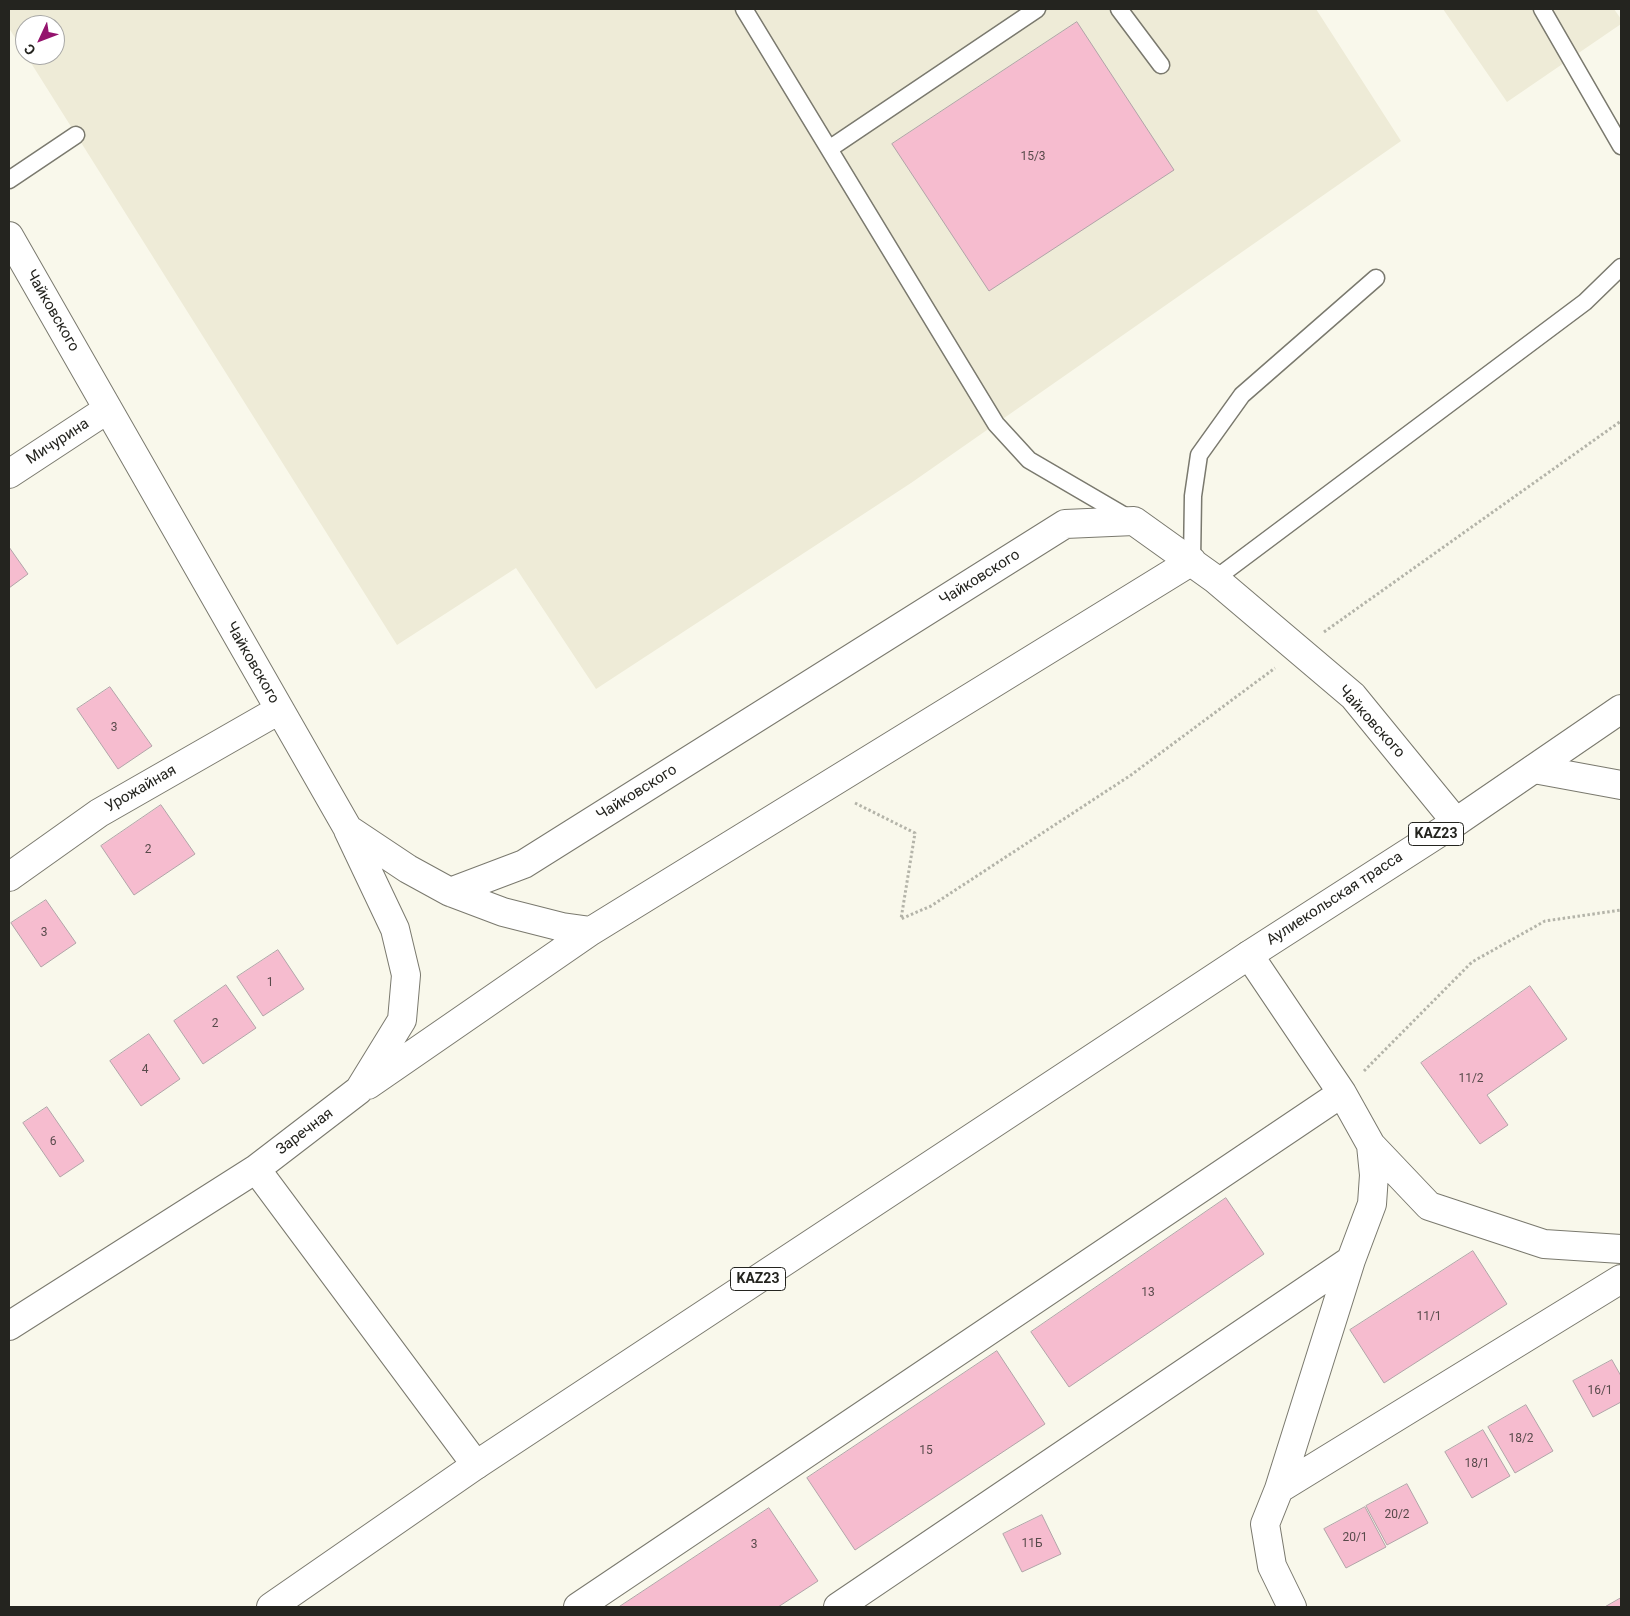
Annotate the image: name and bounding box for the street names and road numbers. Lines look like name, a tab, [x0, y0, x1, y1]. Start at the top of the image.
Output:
street label: Чайковского	[21, 267, 83, 355]
street label: Мичурина	[23, 415, 93, 469]
street label: Чайковского	[937, 546, 1023, 610]
street label: Чайковского	[221, 619, 283, 707]
street label: Чайковского	[1334, 682, 1408, 762]
street label: Урожайная	[102, 761, 180, 817]
street label: Чайковского	[594, 761, 680, 825]
road number: KAZ23	[1408, 822, 1464, 846]
street label: Аулиекольская трасса	[1264, 848, 1406, 950]
street label: Заречная	[273, 1105, 337, 1159]
road number: KAZ23	[730, 1268, 786, 1290]

